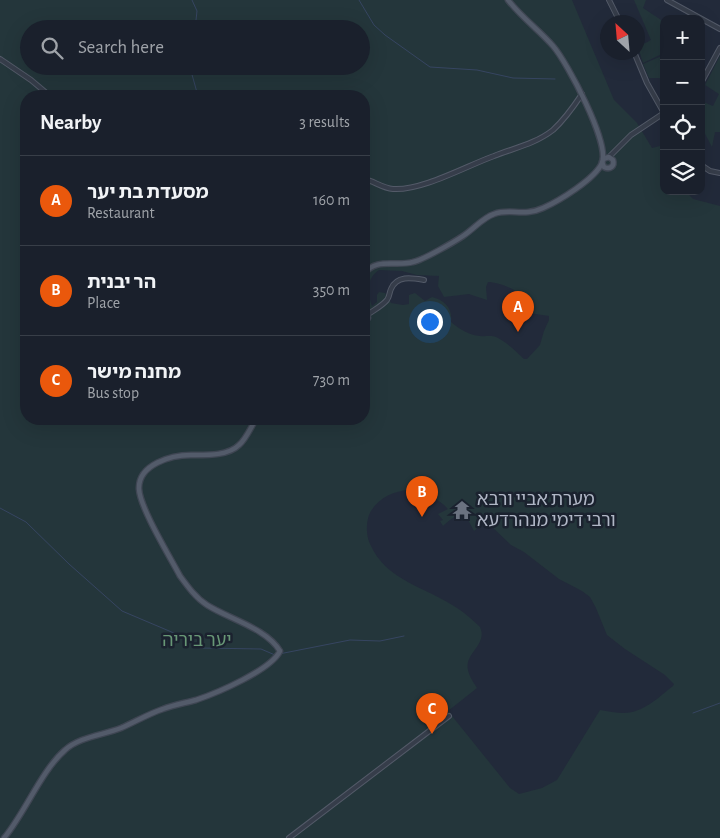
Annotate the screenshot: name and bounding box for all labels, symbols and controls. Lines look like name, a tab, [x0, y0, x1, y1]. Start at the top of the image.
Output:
north arrow	[600, 15, 645, 60]
map controls	[660, 15, 705, 195]
button: +	[660, 15, 705, 60]
search box	[20, 20, 370, 75]
icon: search	[38, 34, 66, 62]
text: Search here	[78, 38, 164, 57]
button: −	[660, 60, 705, 105]
button: locate	[660, 105, 705, 150]
text: Nearby	[40, 112, 101, 133]
text: 3 results	[299, 114, 350, 130]
button: layers	[660, 150, 705, 195]
text: מסעדת בת יער	[87, 183, 209, 202]
text: A	[51, 192, 61, 208]
text: 160 m	[313, 192, 350, 208]
text: Restaurant	[87, 205, 155, 221]
text: הר יבנית	[87, 273, 156, 292]
text: B	[51, 282, 61, 298]
text: 350 m	[313, 282, 350, 298]
pin: A	[502, 291, 534, 332]
text: Place	[87, 295, 120, 311]
your location	[417, 309, 443, 335]
text: מחנה מישר	[87, 363, 181, 382]
text: C	[52, 372, 60, 388]
text: 730 m	[313, 372, 350, 388]
text: Bus stop	[87, 385, 139, 401]
pin: B	[406, 476, 438, 517]
place label: מערת אביי ורבא ורבי דימי מנהרדעא	[477, 491, 616, 530]
temple icon: מערת אביי ורבא ורבי דימי מנהרדעא	[451, 499, 473, 521]
park label: יער ביריה	[162, 632, 232, 650]
pin: C	[416, 693, 448, 734]

